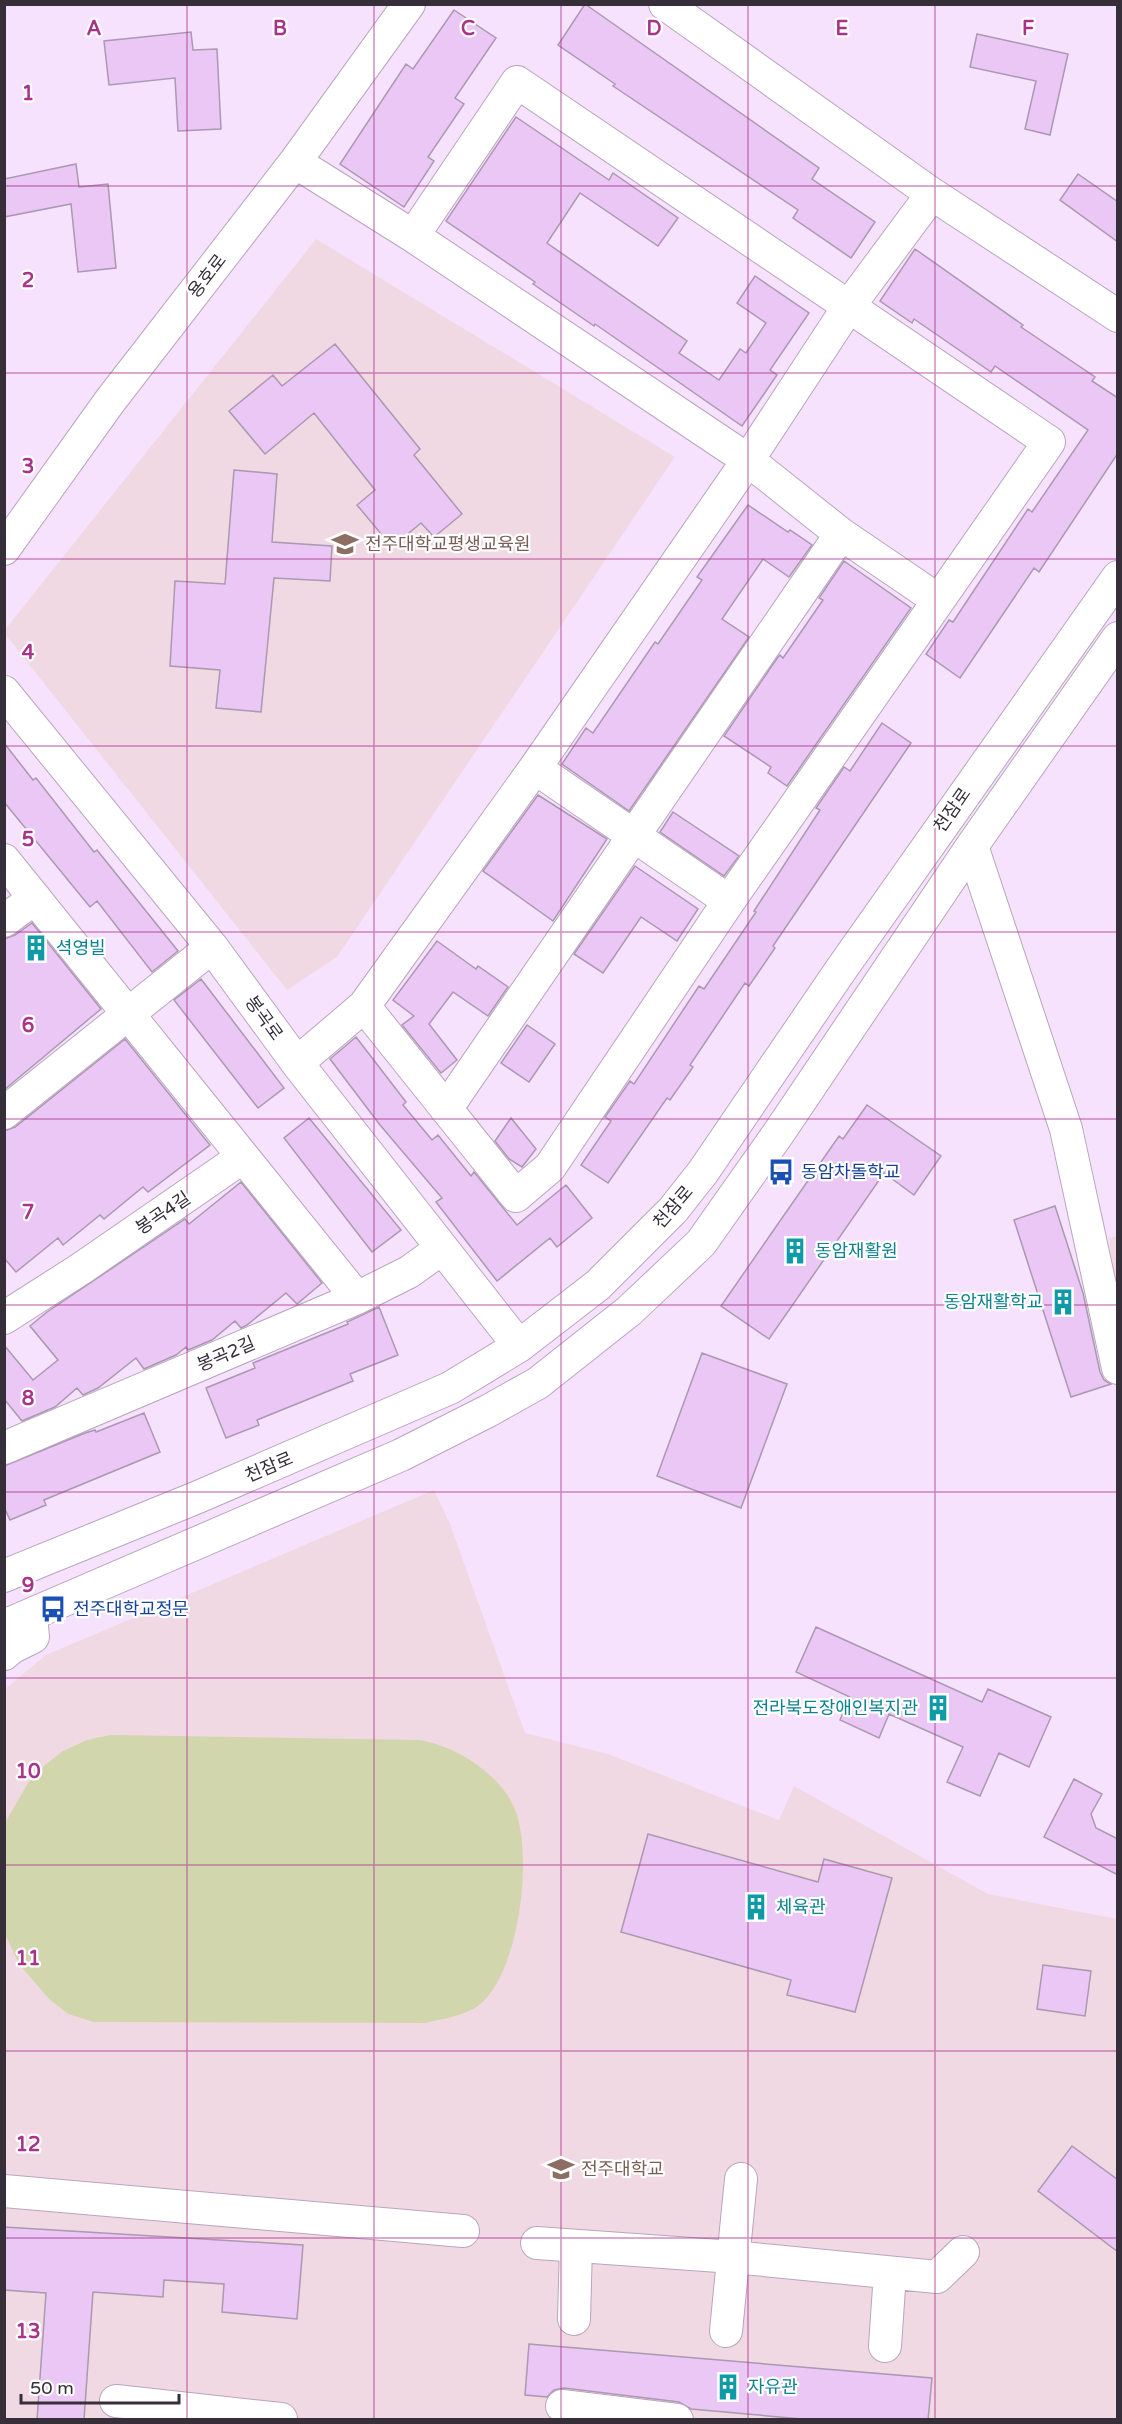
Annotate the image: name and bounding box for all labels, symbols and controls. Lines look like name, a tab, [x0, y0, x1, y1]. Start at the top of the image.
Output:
text: A	[87, 17, 102, 41]
text: B	[273, 17, 287, 41]
text: C	[461, 17, 475, 41]
text: D	[646, 17, 662, 41]
text: E	[836, 17, 849, 41]
text: F	[1022, 17, 1034, 41]
text: 1	[22, 82, 34, 106]
street label: 용호로	[183, 250, 231, 302]
text: 2	[22, 269, 34, 293]
text: 3	[22, 455, 34, 479]
school or university icon: 전주대학교평생교육원	[330, 529, 360, 559]
place label: 전주대학교평생교육원	[365, 533, 531, 555]
text: 4	[22, 641, 35, 665]
street label: 천잠로	[929, 783, 975, 837]
text: 5	[22, 828, 34, 852]
building icon: 셕영빌	[21, 933, 51, 963]
place label: 셕영빌	[56, 937, 106, 959]
street label: 봉곡로	[240, 991, 288, 1045]
text: 6	[22, 1014, 34, 1038]
bus stop icon: 동암차돌학교	[766, 1157, 796, 1187]
place label: 동암차돌학교	[801, 1161, 900, 1183]
street label: 천잠로	[648, 1181, 698, 1233]
street label: 봉곡4길	[132, 1187, 194, 1239]
text: 7	[22, 1201, 34, 1225]
building icon: 동암재활원	[780, 1236, 810, 1266]
place label: 동암재활원	[815, 1240, 898, 1262]
building icon: 동암재활학교	[1048, 1287, 1078, 1317]
place label: 동암재활학교	[944, 1291, 1043, 1313]
street label: 봉곡2길	[194, 1332, 258, 1376]
text: 8	[22, 1387, 34, 1411]
street label: 천잠로	[242, 1447, 296, 1487]
text: 9	[22, 1574, 34, 1598]
bus stop icon: 전주대학교정문	[38, 1594, 68, 1624]
place label: 전주대학교정문	[73, 1598, 189, 1620]
building icon: 전라북도장애인복지관	[923, 1693, 953, 1723]
place label: 전라북도장애인복지관	[752, 1697, 918, 1719]
text: 10	[15, 1760, 41, 1784]
building icon: 체육관	[741, 1892, 771, 1922]
place label: 체육관	[776, 1896, 826, 1918]
text: 11	[15, 1947, 41, 1971]
text: 12	[15, 2133, 41, 2157]
school or university icon: 전주대학교	[546, 2154, 576, 2184]
place label: 전주대학교	[581, 2158, 664, 2180]
text: 13	[15, 2320, 41, 2344]
scale bar	[21, 2367, 178, 2405]
building icon: 자유관	[713, 2372, 743, 2402]
place label: 자유관	[748, 2376, 798, 2398]
text: 50 m	[30, 2377, 74, 2399]

